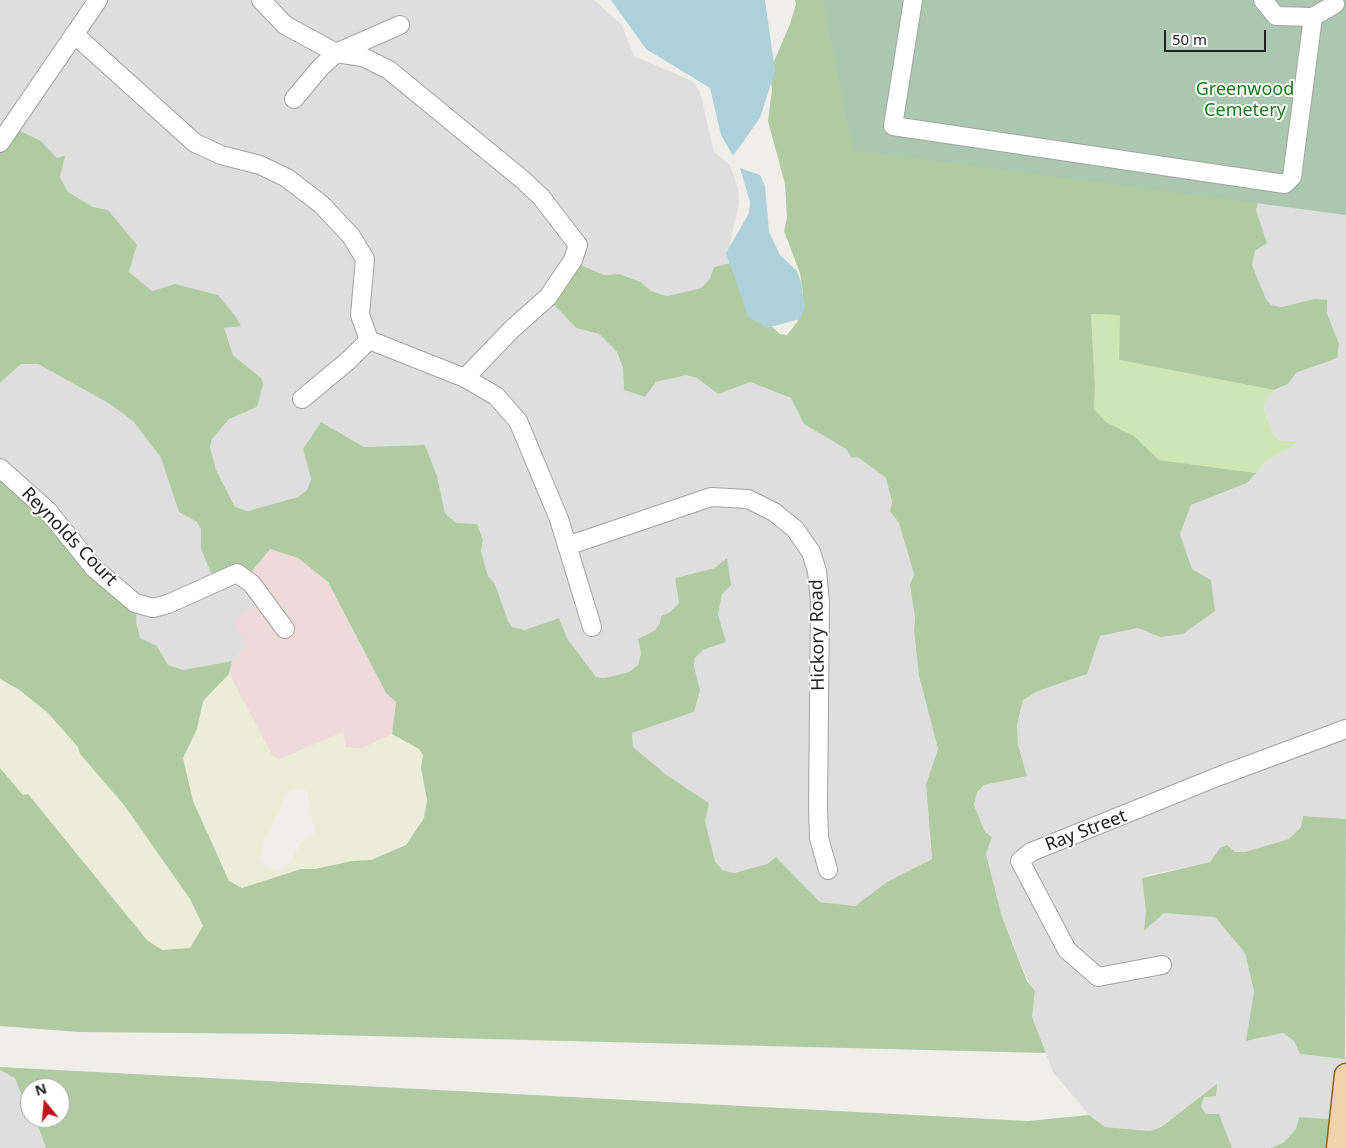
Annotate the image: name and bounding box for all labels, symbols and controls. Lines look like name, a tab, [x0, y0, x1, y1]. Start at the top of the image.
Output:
scale bar	[1166, 20, 1268, 52]
text: 50 m	[1172, 29, 1207, 49]
park label: Greenwood Cemetery	[1196, 79, 1294, 122]
street label: Reynolds Court	[17, 483, 121, 591]
street label: Hickory Road	[806, 579, 830, 691]
street label: Ray Street	[1042, 806, 1130, 856]
north arrow	[20, 1078, 70, 1128]
text: N	[33, 1078, 49, 1100]

